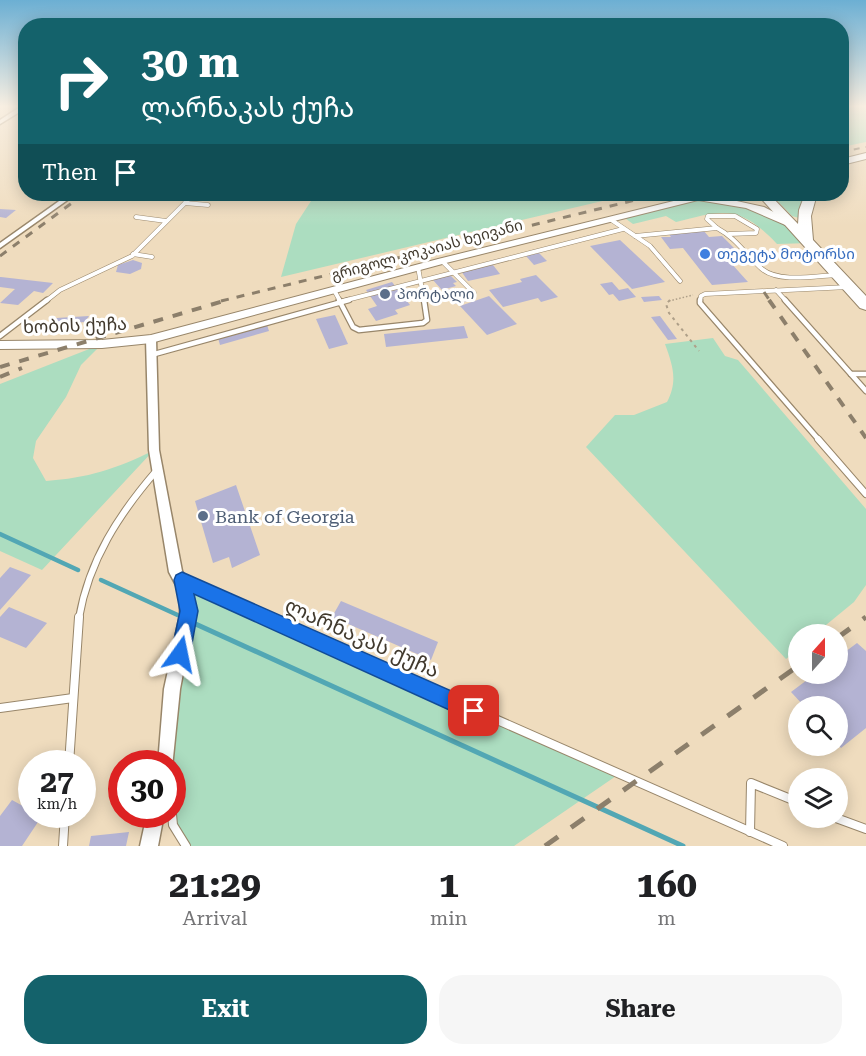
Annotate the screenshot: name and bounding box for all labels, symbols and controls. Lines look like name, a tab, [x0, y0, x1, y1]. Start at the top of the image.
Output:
text: 30 m	[141, 38, 239, 87]
icon: right	[42, 42, 120, 120]
text: ლარნაკას ქუჩა	[141, 92, 354, 124]
icon: arrive	[109, 156, 142, 189]
text: Then	[42, 160, 97, 185]
street label: გრიგოლ კოკაიას ხეივანი	[329, 216, 525, 284]
place label: თეგეტა მოტორსი	[717, 245, 855, 263]
marker: თეგეტა მოტორსი	[698, 247, 712, 261]
place label: პორტალი	[397, 285, 474, 303]
marker: პორტალი	[378, 287, 392, 301]
street label: ხობის ქუჩა	[23, 313, 127, 338]
place label: Bank of Georgia	[215, 506, 355, 527]
marker: Bank of Georgia	[196, 509, 210, 523]
street label: ლარნაკას ქუჩა	[281, 593, 443, 684]
position arrow	[148, 622, 212, 686]
north arrow	[788, 624, 848, 684]
map controls	[788, 624, 848, 828]
pin	[448, 685, 499, 736]
icon: arrive	[457, 694, 490, 727]
button: search	[788, 696, 848, 756]
speed limit sign: 30	[108, 750, 186, 828]
text: 27	[40, 764, 74, 799]
button: layers	[788, 768, 848, 828]
text: km/h	[37, 795, 77, 813]
text: 21:29	[169, 864, 261, 906]
text: 1	[439, 864, 459, 906]
text: 160	[637, 864, 697, 906]
text: Arrival	[182, 906, 247, 930]
text: min	[430, 906, 467, 930]
text: m	[658, 906, 676, 930]
button: Exit	[24, 975, 427, 1044]
button: Share	[439, 975, 842, 1044]

